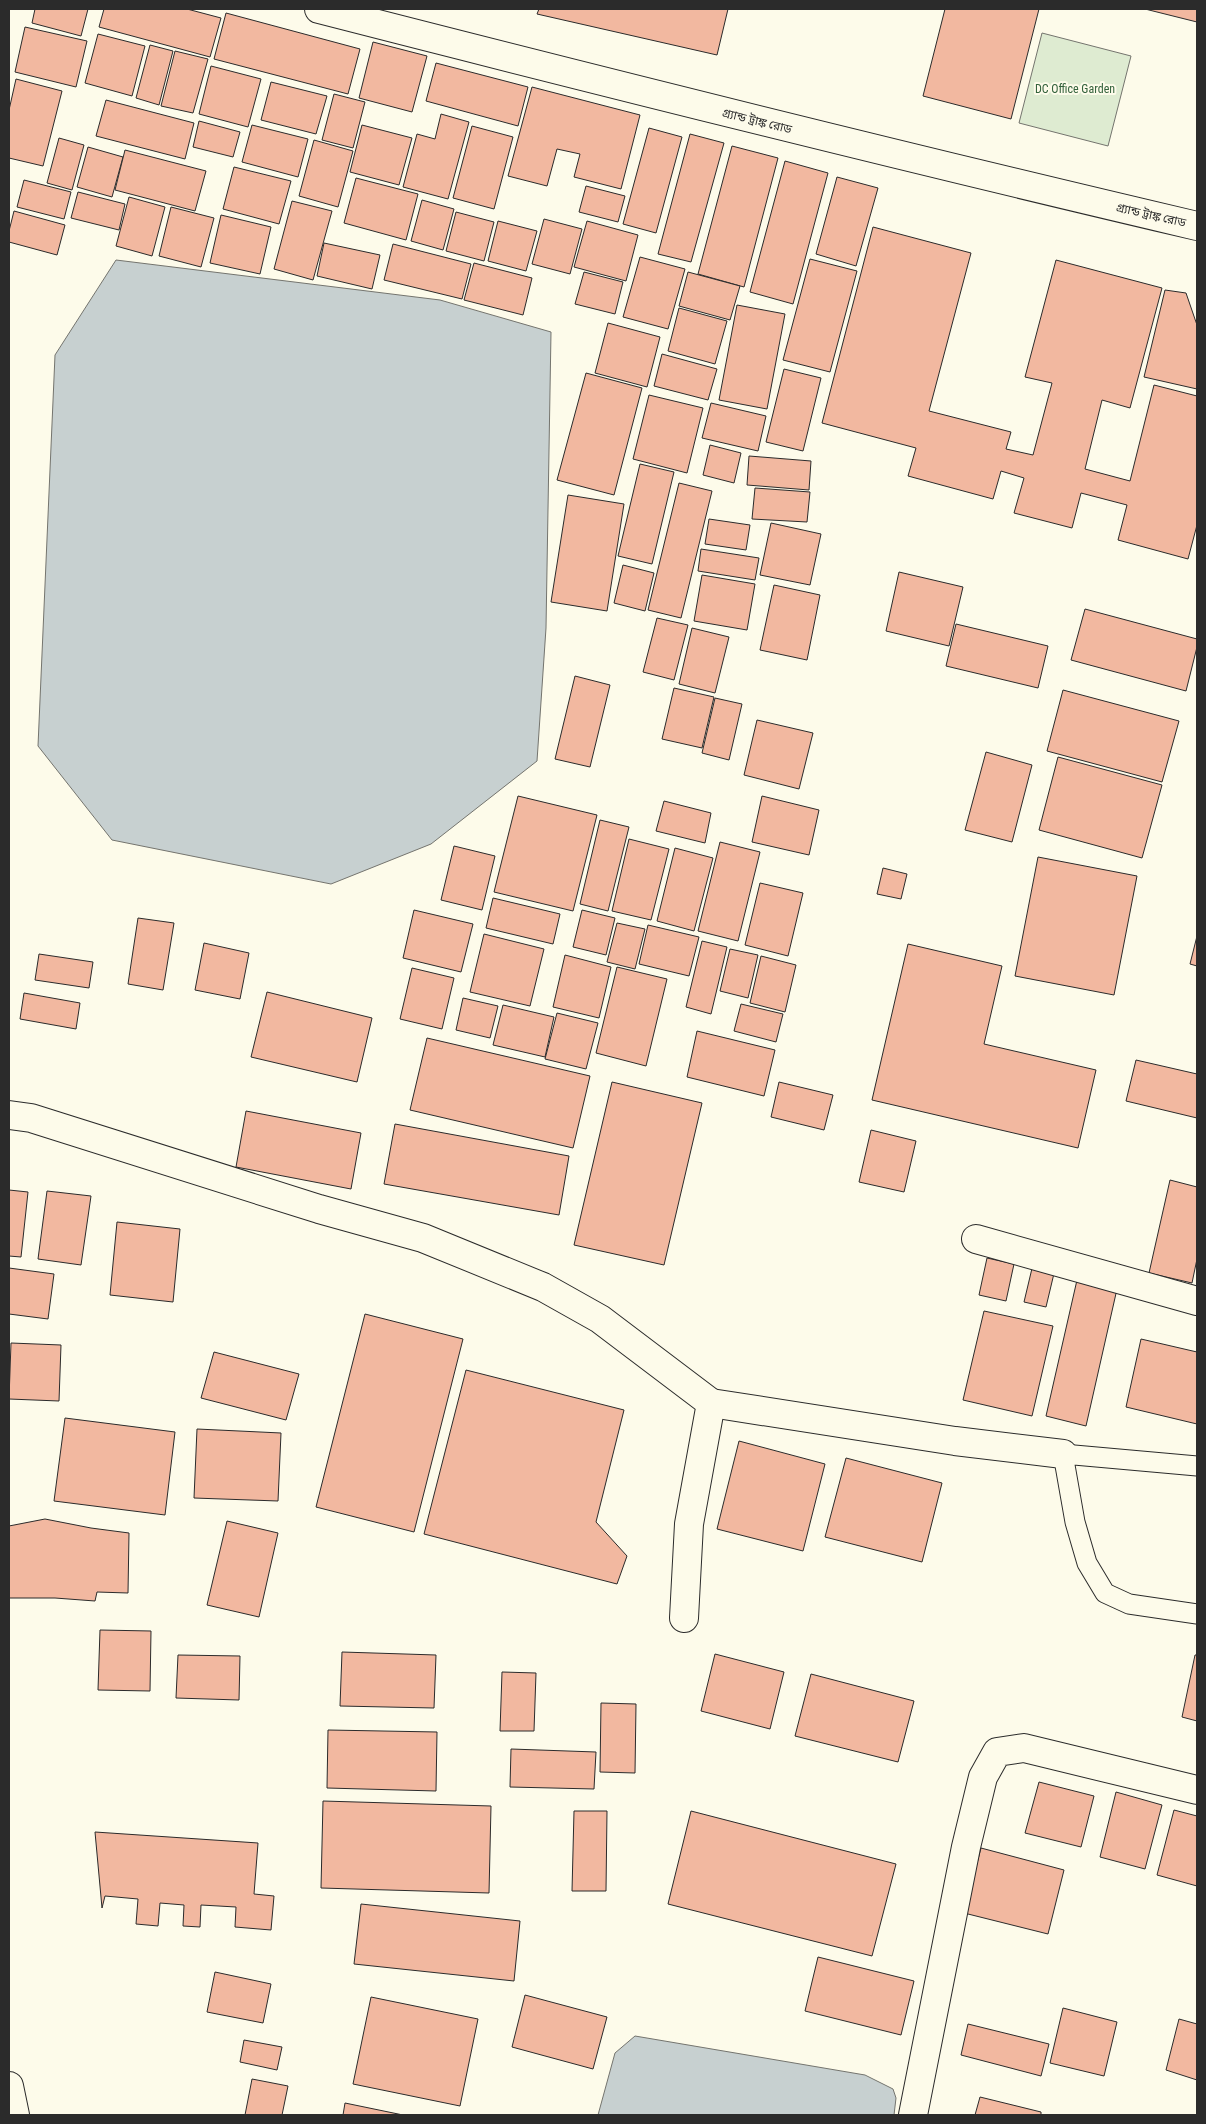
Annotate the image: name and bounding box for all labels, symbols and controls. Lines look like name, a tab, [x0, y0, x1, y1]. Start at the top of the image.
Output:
park label: DC Office Garden	[1035, 82, 1115, 96]
street label: গ্র্যান্ড ট্রাঙ্ক রোড	[721, 105, 794, 137]
street label: গ্র্যান্ড ট্রাঙ্ক রোড	[1115, 199, 1188, 230]

